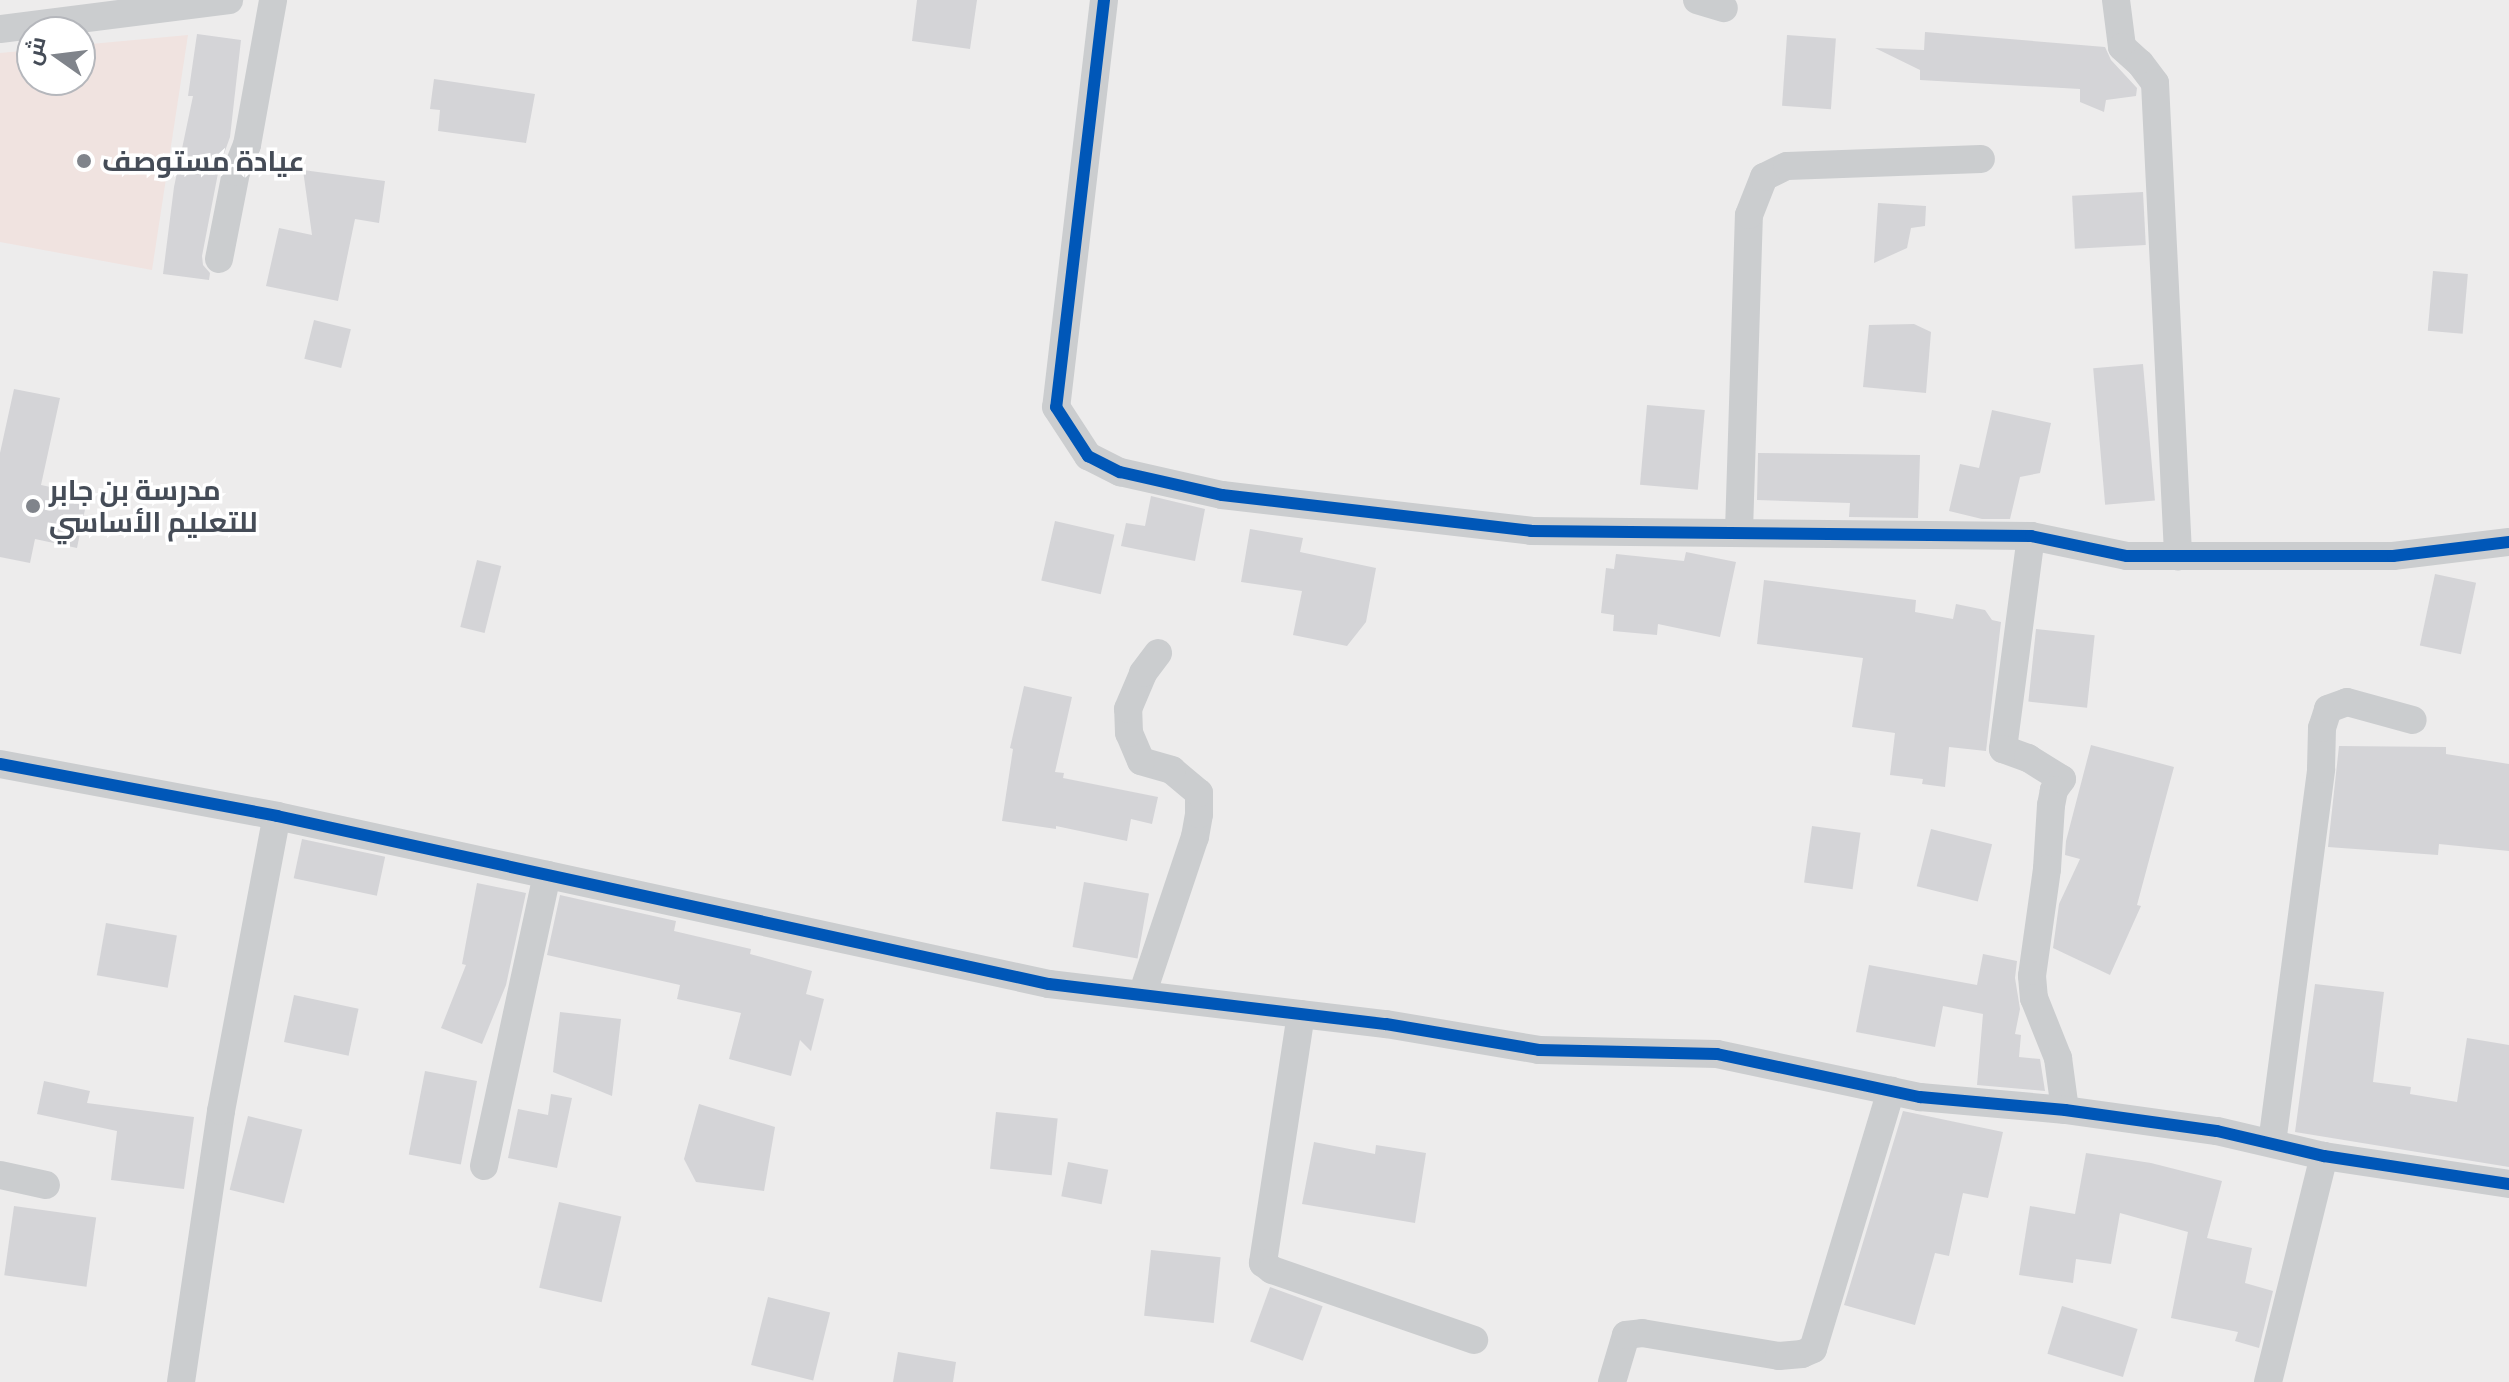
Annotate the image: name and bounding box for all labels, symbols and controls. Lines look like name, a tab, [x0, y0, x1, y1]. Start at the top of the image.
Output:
north arrow	[16, 16, 96, 96]
text: ش	[15, 33, 55, 68]
place label: عيادة مستوصف	[102, 144, 305, 178]
marker: عيادة مستوصف	[73, 150, 95, 172]
place label: مدرسة بن جابر للتعليم الأساسي	[49, 473, 258, 539]
marker: مدرسة بن جابر للتعليم الأساسي	[24, 497, 42, 515]

